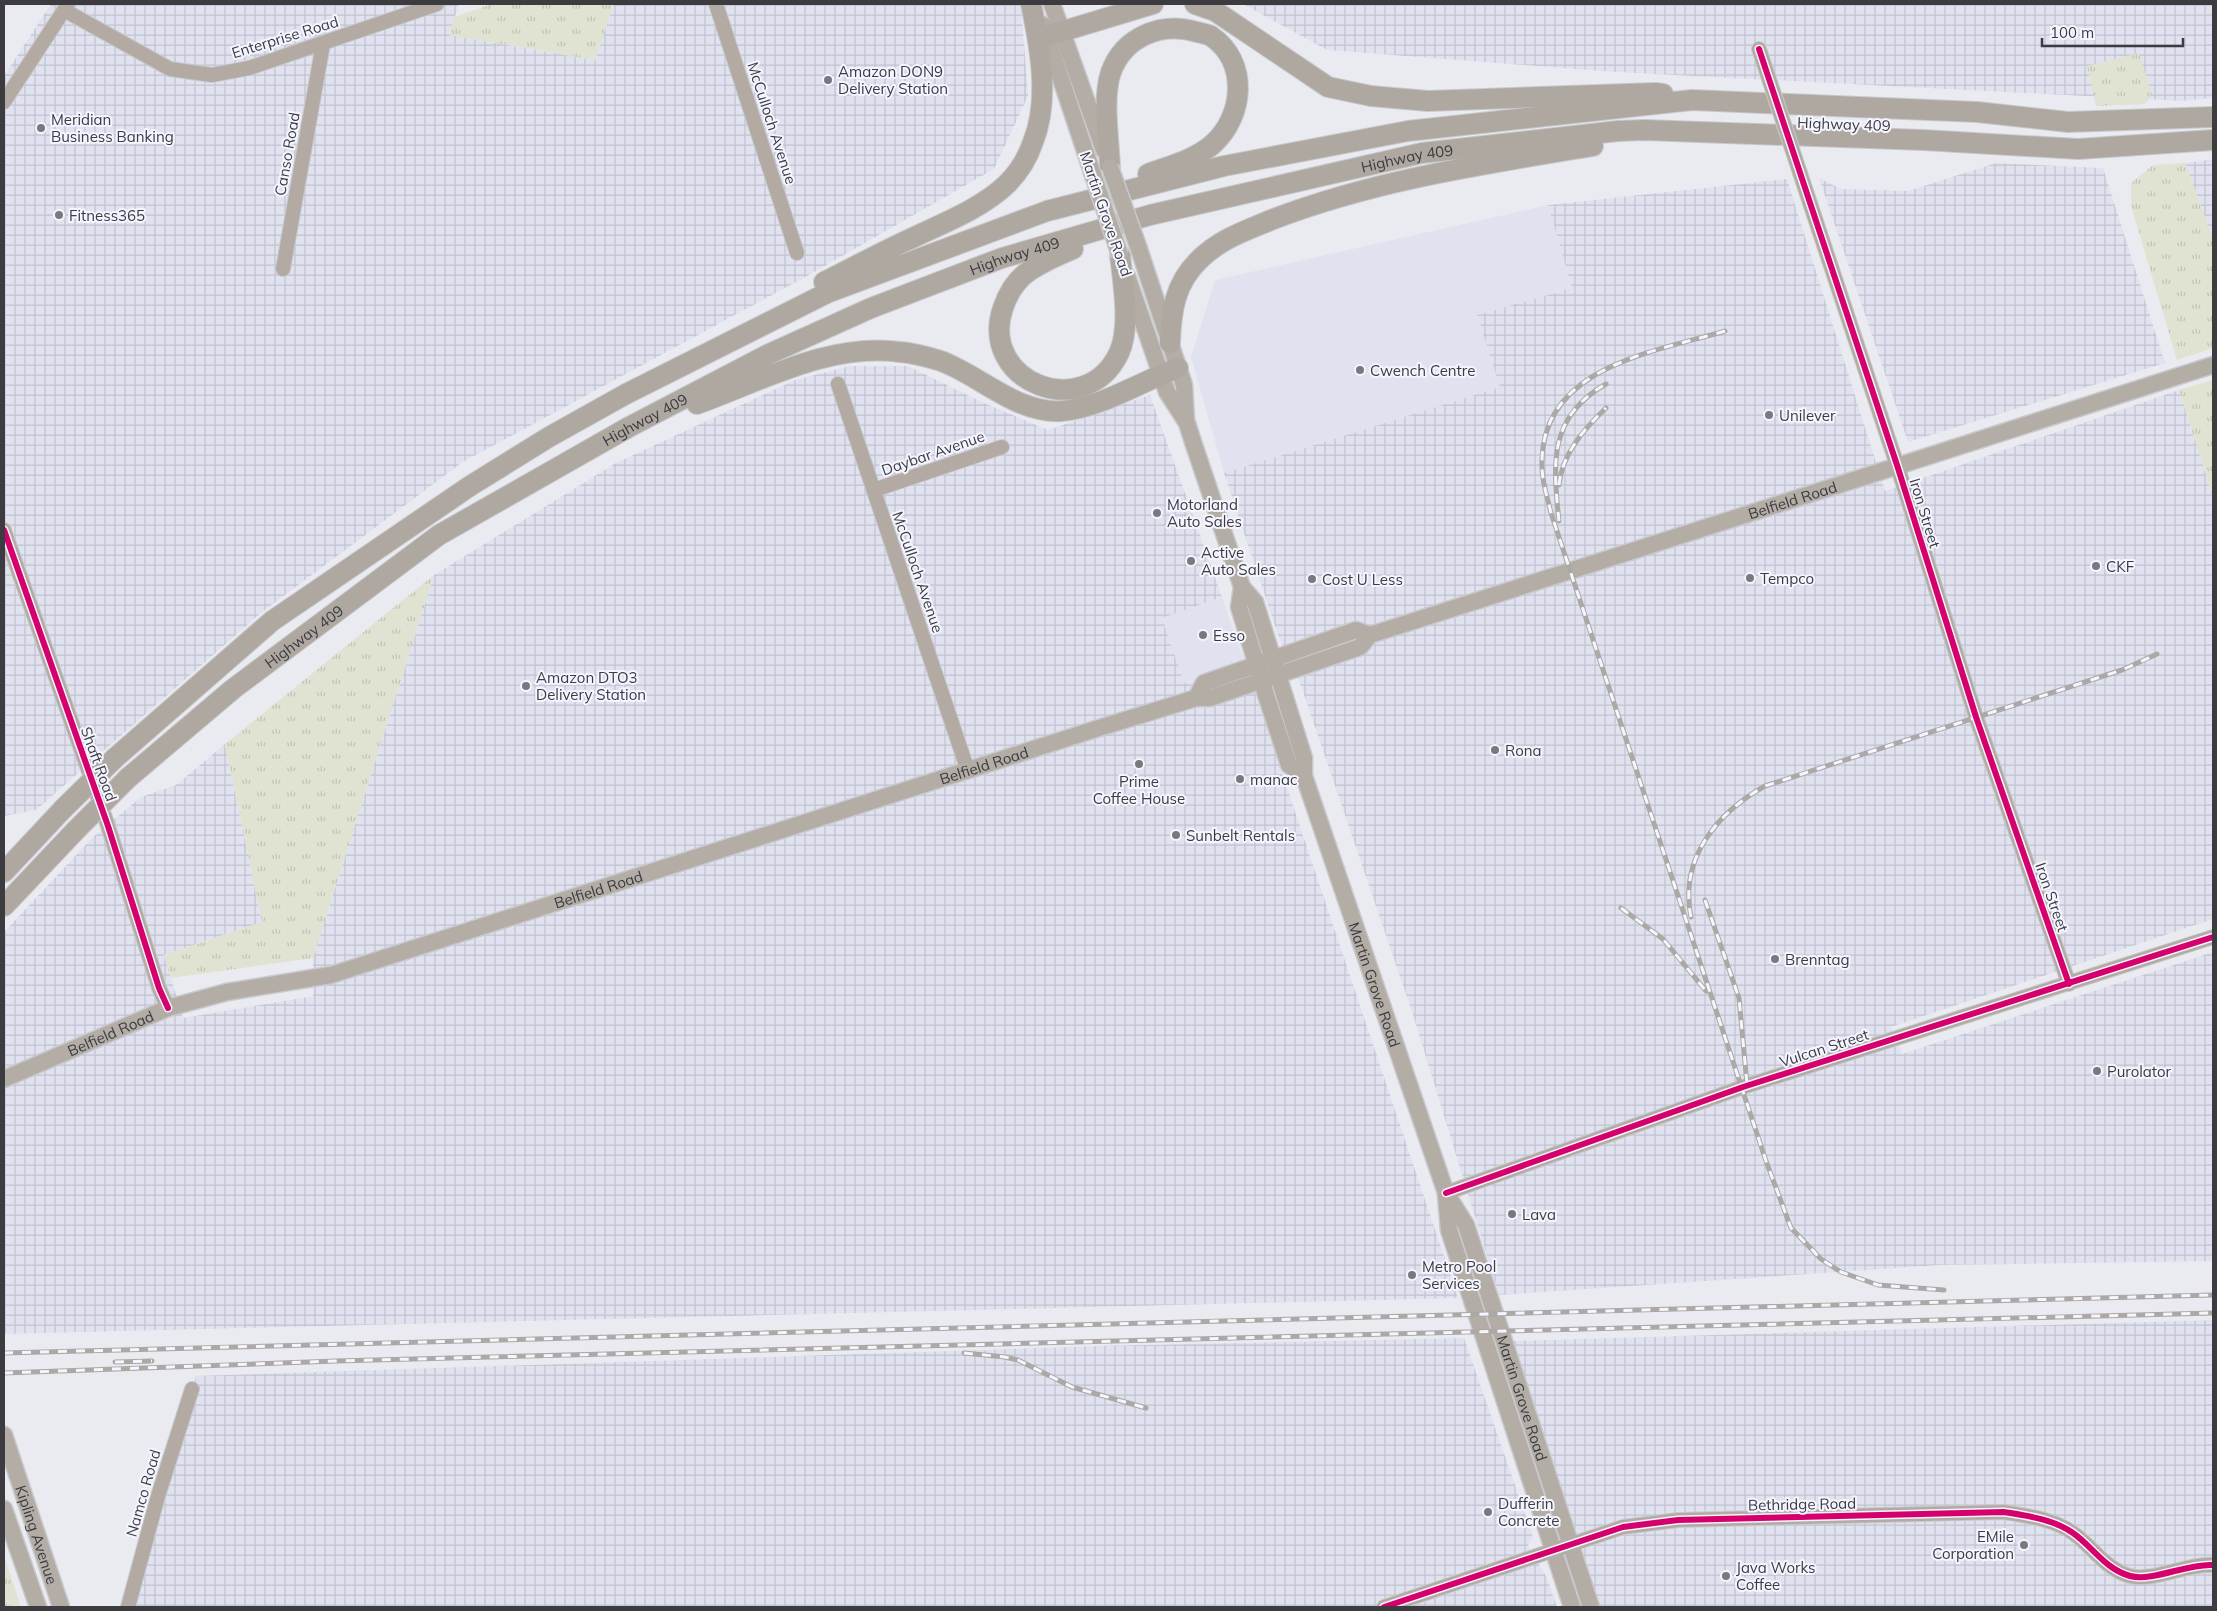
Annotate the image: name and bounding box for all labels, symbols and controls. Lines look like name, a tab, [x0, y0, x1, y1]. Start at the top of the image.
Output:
street label: Enterprise Road	[229, 12, 341, 62]
scale bar	[2042, 15, 2183, 47]
text: 100 m	[2050, 23, 2094, 42]
street label: McCulloch Avenue	[743, 60, 801, 186]
place label: Amazon DON9 Delivery Station	[838, 62, 948, 98]
marker: Amazon DON9 Delivery Station	[822, 74, 834, 86]
place label: Meridian Business Banking	[51, 110, 174, 146]
street label: Canso Road	[270, 111, 304, 197]
street label: Highway 409	[1797, 113, 1891, 135]
marker: Meridian Business Banking	[35, 122, 47, 134]
street label: Highway 409	[1359, 140, 1454, 176]
street label: Martin Grove Road	[1076, 149, 1136, 279]
place label: Fitness365	[69, 206, 145, 225]
marker: Fitness365	[53, 209, 65, 221]
street label: Highway 409	[967, 232, 1062, 279]
place label: Cwench Centre	[1370, 361, 1475, 380]
marker: Cwench Centre	[1354, 364, 1366, 376]
street label: Highway 409	[599, 389, 691, 450]
place label: Unilever	[1779, 406, 1836, 425]
marker: Unilever	[1763, 409, 1775, 421]
street label: Daybar Avenue	[879, 426, 987, 480]
street label: Iron Street	[1905, 476, 1945, 550]
street label: Belfield Road	[1746, 477, 1839, 523]
place label: Motorland Auto Sales	[1167, 495, 1242, 531]
marker: Motorland Auto Sales	[1151, 507, 1163, 519]
street label: McCulloch Avenue	[888, 509, 948, 635]
place label: Active Auto Sales	[1201, 543, 1276, 579]
marker: Active Auto Sales	[1185, 555, 1197, 567]
place label: CKF	[2106, 557, 2134, 576]
marker: CKF	[2090, 560, 2102, 572]
place label: Tempco	[1760, 569, 1814, 588]
place label: Cost U Less	[1322, 570, 1403, 589]
marker: Tempco	[1744, 572, 1756, 584]
marker: Cost U Less	[1306, 573, 1318, 585]
street label: Highway 409	[261, 600, 347, 672]
place label: Esso	[1213, 626, 1245, 645]
marker: Esso	[1197, 629, 1209, 641]
place label: Amazon DTO3 Delivery Station	[536, 668, 646, 704]
marker: Amazon DTO3 Delivery Station	[520, 680, 532, 692]
street label: Shaft Road	[77, 724, 121, 804]
place label: Rona	[1505, 741, 1542, 760]
street label: Belfield Road	[937, 742, 1031, 788]
marker: Rona	[1489, 744, 1501, 756]
marker: Prime Coffee House	[1133, 758, 1145, 770]
place label: manac	[1250, 770, 1297, 789]
place label: Prime Coffee House	[1093, 772, 1185, 808]
marker: manac	[1234, 773, 1246, 785]
place label: Sunbelt Rentals	[1186, 826, 1295, 845]
marker: Sunbelt Rentals	[1170, 829, 1182, 841]
street label: Iron Street	[2031, 860, 2073, 934]
street label: Belfield Road	[552, 866, 645, 912]
street label: Martin Grove Road	[1345, 919, 1405, 1049]
place label: Brenntag	[1785, 950, 1850, 969]
marker: Brenntag	[1769, 953, 1781, 965]
street label: Belfield Road	[64, 1006, 156, 1060]
street label: Vulcan Street	[1777, 1025, 1871, 1071]
place label: Purolator	[2107, 1062, 2172, 1081]
marker: Purolator	[2091, 1065, 2103, 1077]
place label: Lava	[1522, 1205, 1556, 1224]
marker: Lava	[1506, 1208, 1518, 1220]
place label: Metro Pool Services	[1422, 1257, 1496, 1293]
marker: Metro Pool Services	[1406, 1269, 1418, 1281]
street label: Martin Grove Road	[1493, 1333, 1552, 1463]
street label: Namco Road	[121, 1447, 165, 1539]
street label: Kipling Avenue	[12, 1483, 62, 1587]
place label: Dufferin Concrete	[1498, 1494, 1559, 1530]
street label: Bethridge Road	[1748, 1494, 1856, 1514]
marker: Dufferin Concrete	[1482, 1506, 1494, 1518]
place label: EMile Corporation	[1932, 1527, 2014, 1563]
marker: EMile Corporation	[2018, 1539, 2030, 1551]
place label: Java Works Coffee	[1736, 1558, 1815, 1594]
marker: Java Works Coffee	[1720, 1570, 1732, 1582]

